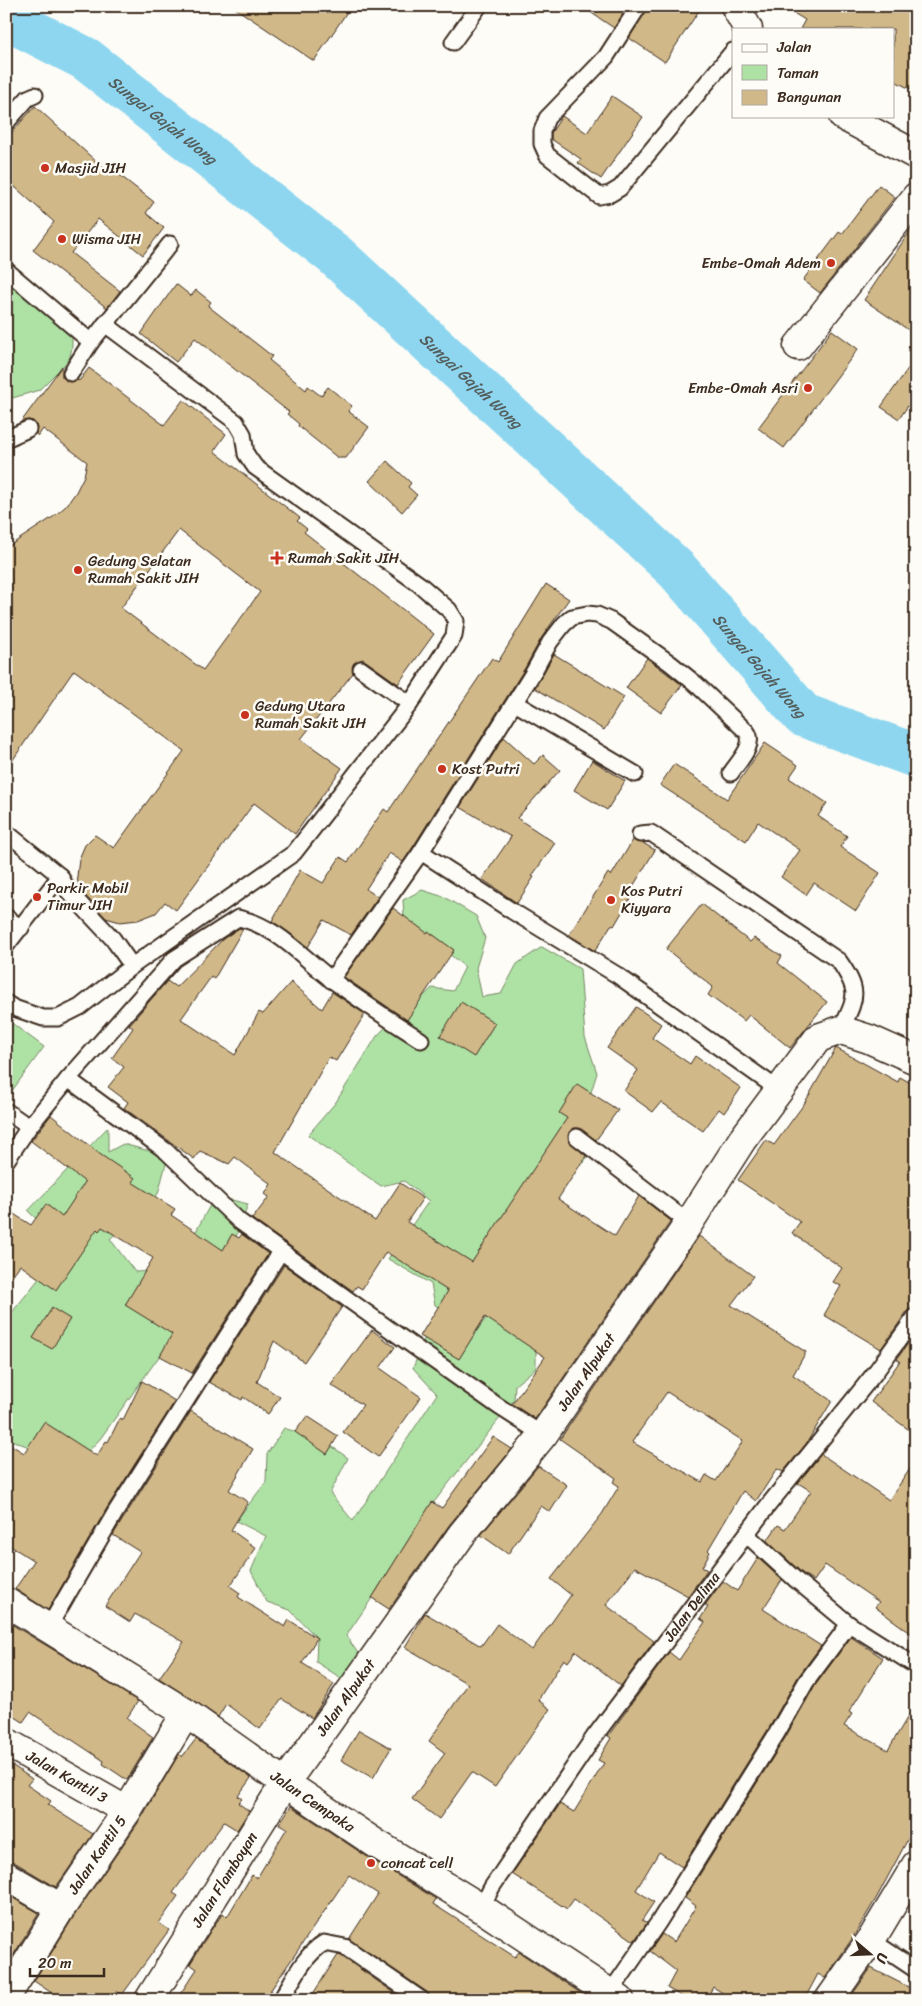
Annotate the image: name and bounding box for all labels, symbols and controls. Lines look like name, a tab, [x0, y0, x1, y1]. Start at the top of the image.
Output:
legend	[732, 28, 894, 118]
text: Jalan	[776, 34, 811, 60]
text: Taman	[777, 60, 819, 86]
water label: Sungai Gajah Wong	[102, 67, 226, 173]
text: Bangunan	[777, 84, 841, 110]
place label: Masjid JIH	[55, 155, 126, 181]
marker: Masjid JIH	[39, 162, 51, 174]
place label: Wisma JIH	[72, 226, 142, 252]
marker: Wisma JIH	[56, 233, 68, 245]
place label: Embe-Omah Adem	[702, 250, 821, 276]
marker: Embe-Omah Adem	[825, 257, 837, 269]
water label: Sungai Gajah Wong	[413, 325, 531, 437]
place label: Embe-Omah Asri	[688, 375, 799, 401]
marker: Embe-Omah Asri	[802, 382, 814, 394]
place label: Rumah Sakit JIH	[288, 545, 399, 571]
place label: Gedung Selatan Rumah Sakit JIH	[88, 548, 199, 591]
marker: Rumah Sakit JIH	[270, 551, 284, 565]
marker: Gedung Selatan Rumah Sakit JIH	[72, 564, 84, 576]
water label: Sungai Gajah Wong	[705, 606, 815, 726]
place label: Gedung Utara Rumah Sakit JIH	[255, 693, 366, 736]
marker: Gedung Utara Rumah Sakit JIH	[239, 709, 251, 721]
place label: Kost Putri	[452, 756, 520, 782]
marker: Kost Putri	[436, 763, 448, 775]
place label: Parkir Mobil Timur JIH	[47, 875, 129, 918]
place label: Kos Putri Kiyyara	[621, 878, 683, 921]
marker: Parkir Mobil Timur JIH	[31, 891, 43, 903]
marker: Kos Putri Kiyyara	[605, 894, 617, 906]
street label: Jalan Alpukat	[550, 1327, 623, 1417]
street label: Jalan Delima	[656, 1566, 727, 1648]
street label: Jalan Alpukat	[309, 1652, 383, 1743]
street label: Jalan Kantil 3	[20, 1743, 112, 1810]
street label: Jalan Cempaka	[264, 1763, 361, 1840]
street label: Jalan Kantil 5	[60, 1810, 134, 1901]
street label: Jalan Flamboyan	[184, 1827, 264, 1934]
place label: concat cell	[381, 1850, 454, 1876]
marker: concat cell	[365, 1857, 377, 1869]
north arrow	[844, 1928, 894, 1978]
scale bar	[30, 1946, 104, 1978]
text: 20 m	[38, 1950, 72, 1976]
text: U	[868, 1950, 895, 1967]

